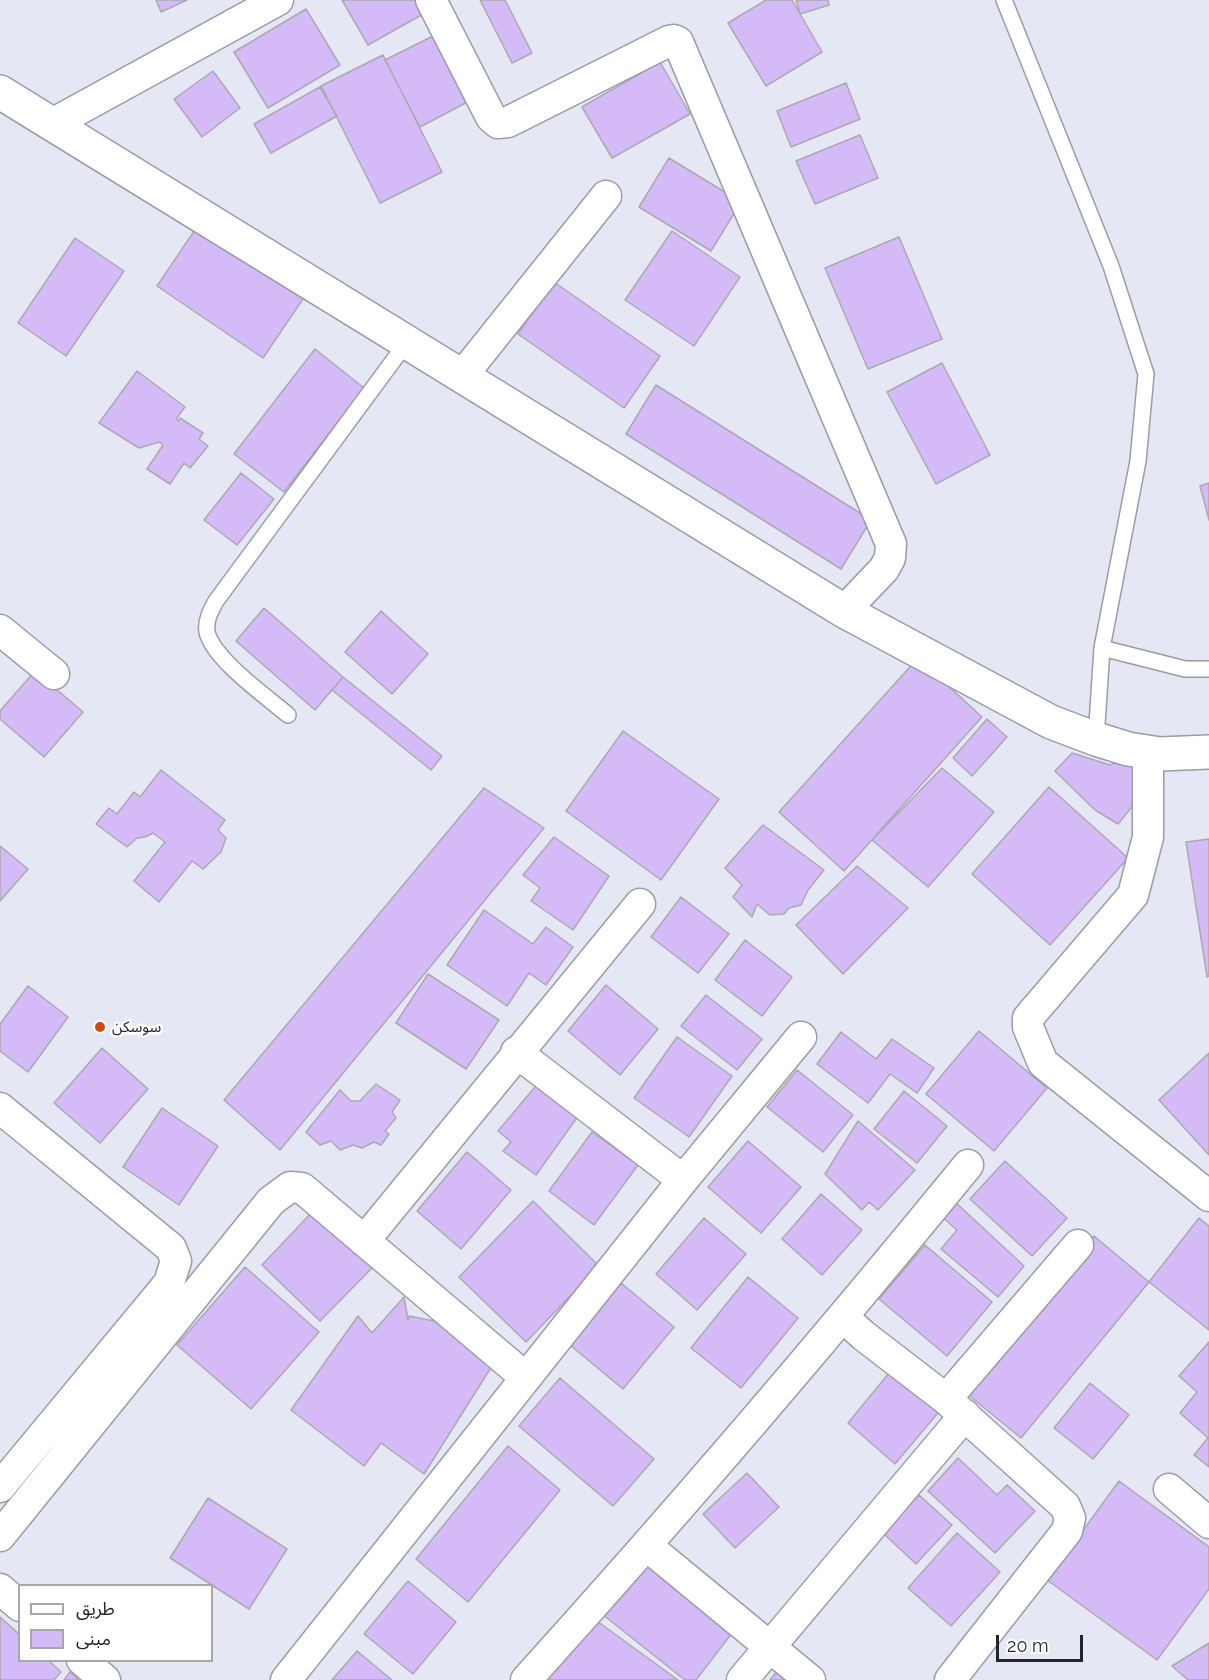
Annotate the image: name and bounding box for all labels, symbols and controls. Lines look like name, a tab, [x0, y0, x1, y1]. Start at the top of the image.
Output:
place label: سوسكن	[112, 1018, 161, 1036]
marker: سوسكن	[93, 1020, 107, 1034]
legend	[18, 1584, 213, 1662]
text: طريق	[76, 1598, 115, 1619]
scale bar	[999, 1623, 1086, 1661]
text: مبنى	[76, 1628, 111, 1649]
text: 20 m	[1007, 1635, 1049, 1656]

